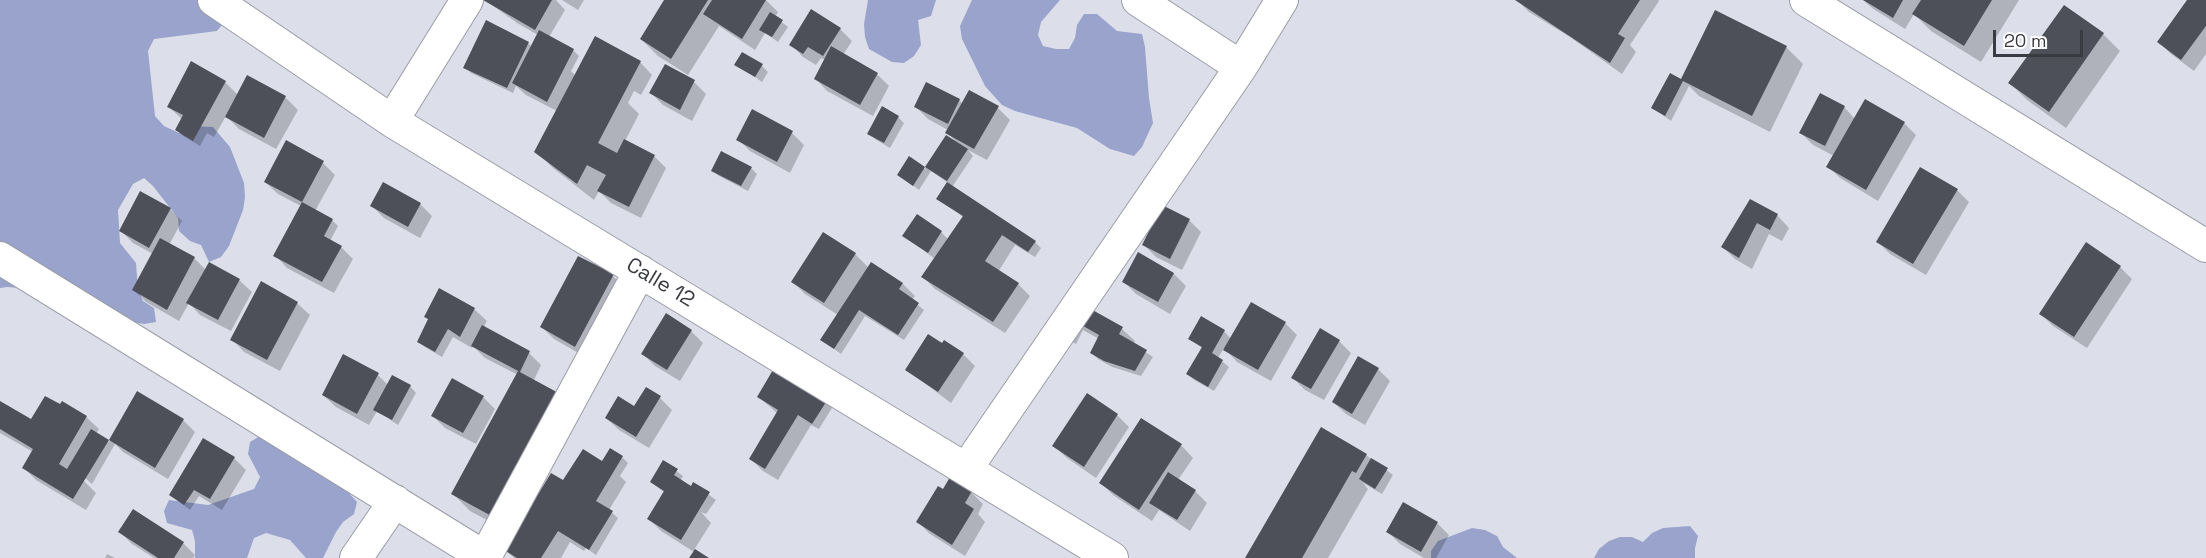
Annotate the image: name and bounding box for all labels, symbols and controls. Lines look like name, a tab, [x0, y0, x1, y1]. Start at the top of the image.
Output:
scale bar	[1996, 18, 2086, 56]
text: 20 m	[2004, 29, 2047, 52]
street label: Calle 12	[621, 253, 699, 313]

